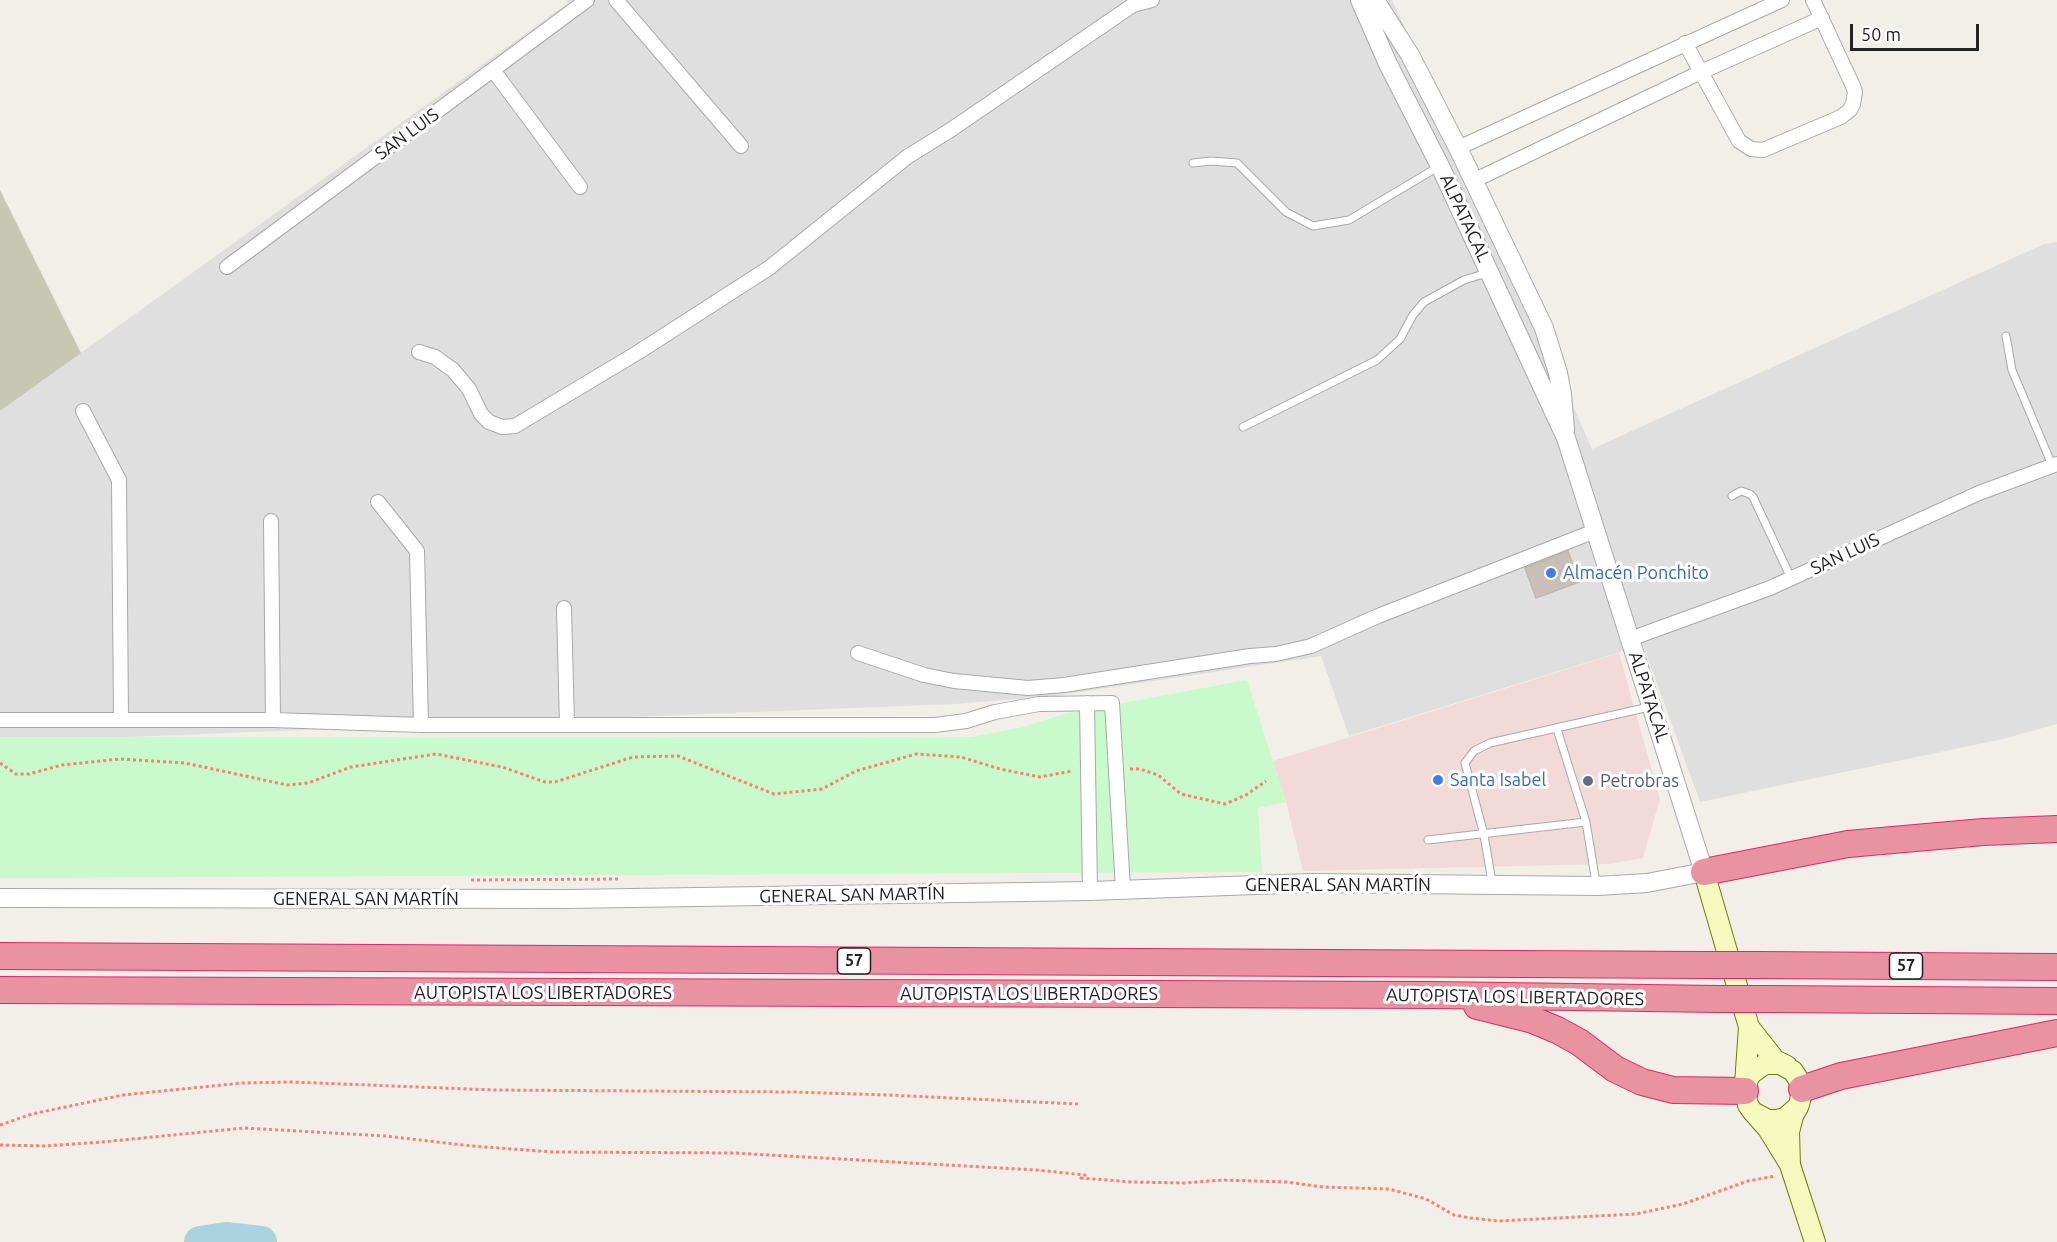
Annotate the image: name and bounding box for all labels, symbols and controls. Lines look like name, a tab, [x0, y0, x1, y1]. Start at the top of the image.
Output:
scale bar	[1853, 12, 1982, 50]
text: 50 m	[1861, 24, 1901, 44]
street label: SAN LUIS	[371, 104, 443, 164]
street label: ALPATACAL	[1435, 171, 1495, 265]
street label: SAN LUIS	[1807, 529, 1883, 579]
place label: Almacén Ponchito	[1563, 562, 1709, 584]
marker: Almacén Ponchito	[1544, 566, 1558, 580]
street label: ALPATACAL	[1624, 649, 1674, 745]
place label: Santa Isabel	[1450, 769, 1546, 791]
place label: Petrobras	[1600, 770, 1679, 792]
marker: Santa Isabel	[1431, 773, 1445, 787]
marker: Petrobras	[1581, 774, 1595, 788]
street label: GENERAL SAN MARTÍN	[1245, 874, 1431, 896]
street label: GENERAL SAN MARTÍN	[759, 883, 945, 907]
street label: GENERAL SAN MARTÍN	[273, 888, 459, 910]
road number: 57	[838, 948, 870, 974]
road number: 57	[1890, 953, 1922, 979]
street label: AUTOPISTA LOS LIBERTADORES	[414, 982, 672, 1004]
street label: AUTOPISTA LOS LIBERTADORES	[900, 983, 1158, 1005]
street label: AUTOPISTA LOS LIBERTADORES	[1386, 984, 1644, 1010]

